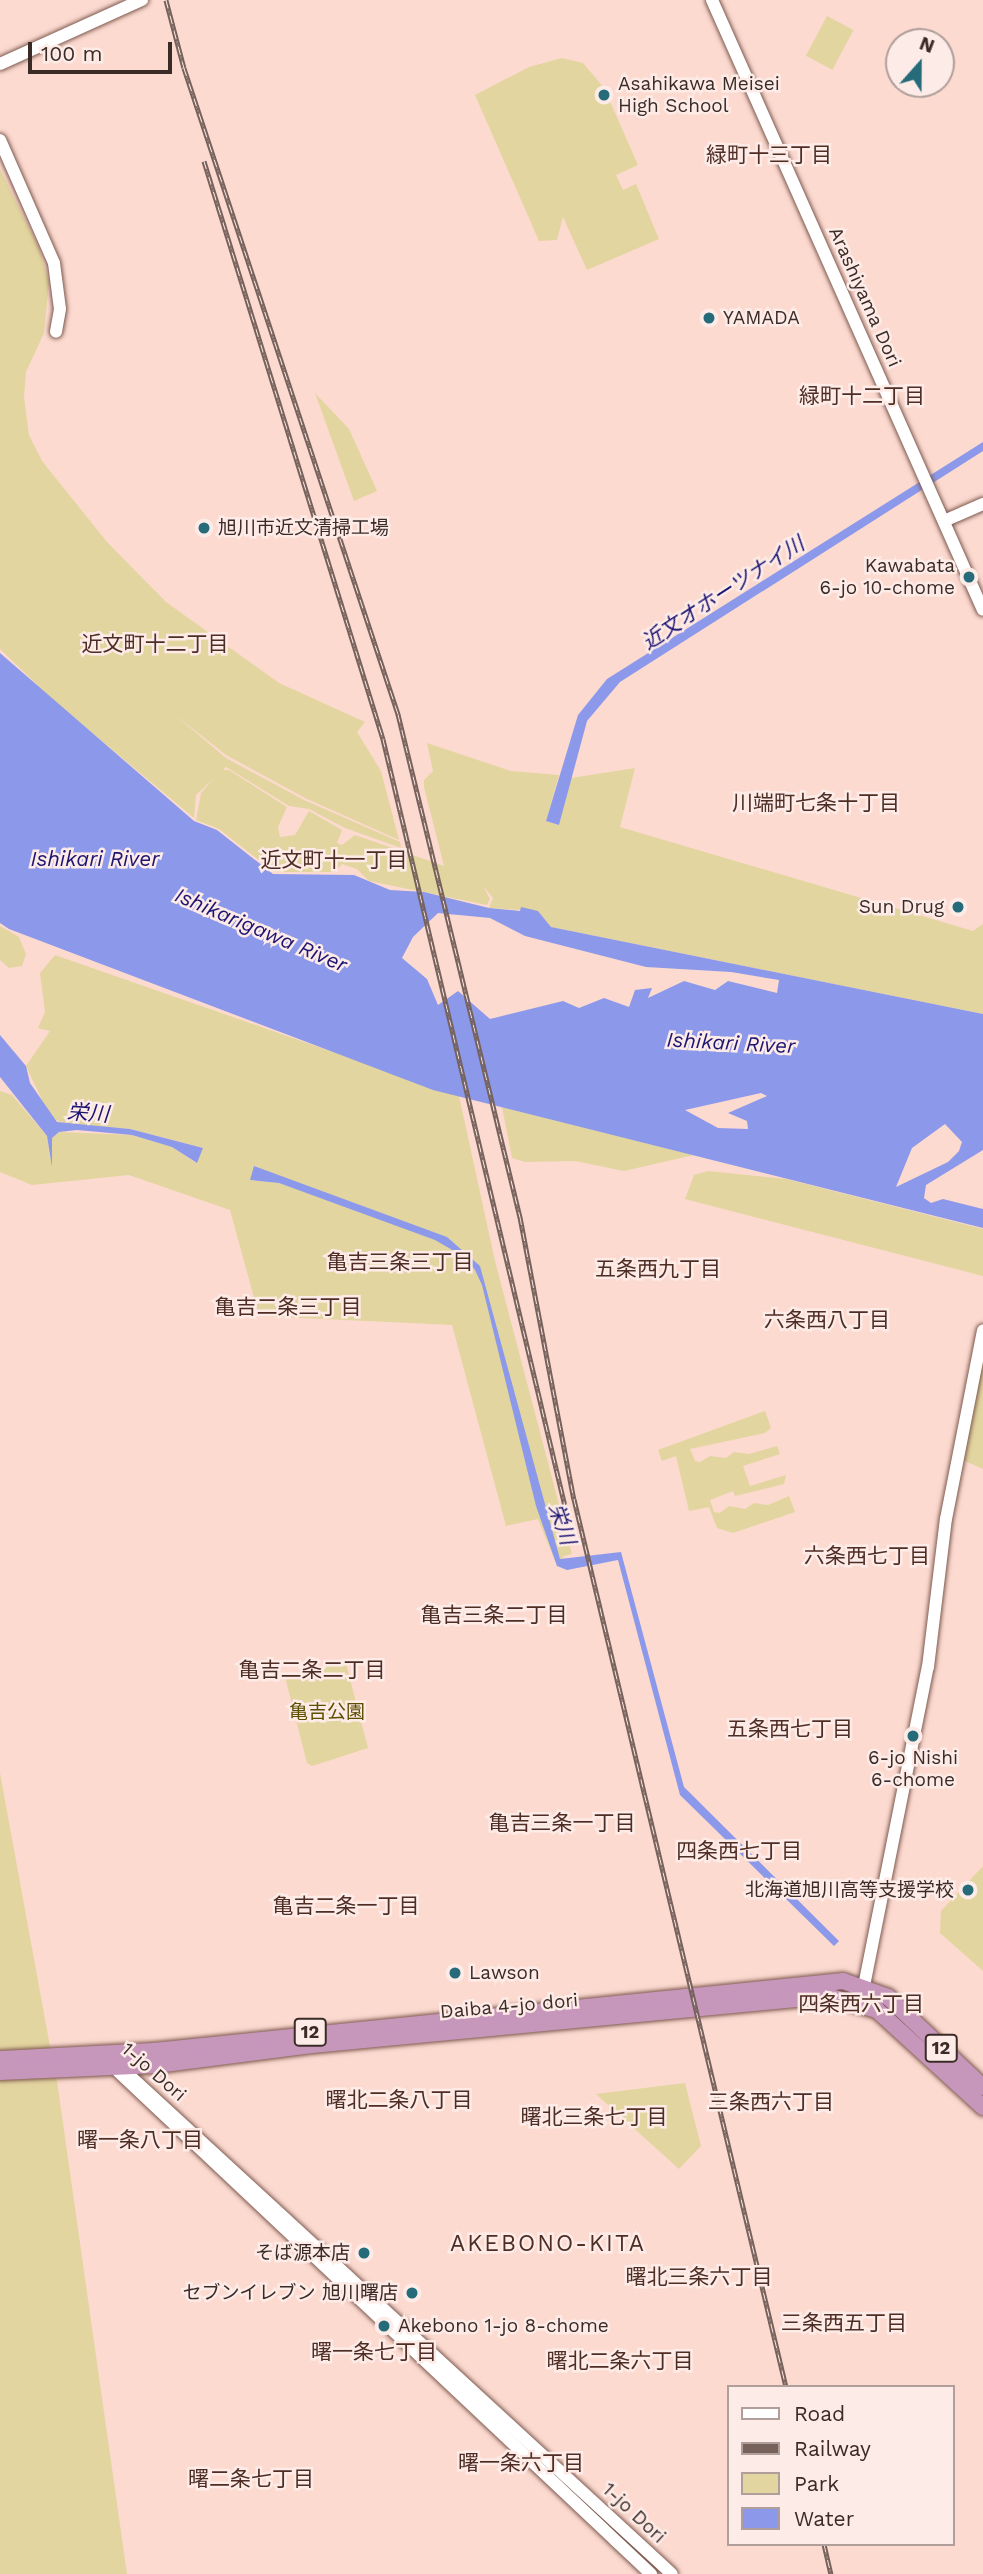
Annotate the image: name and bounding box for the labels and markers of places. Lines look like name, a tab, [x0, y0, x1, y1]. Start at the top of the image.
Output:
place label: Asahikawa Meisei High School	[618, 73, 780, 117]
marker: Asahikawa Meisei High School	[596, 87, 612, 103]
place label: YAMADA	[723, 307, 800, 329]
marker: YAMADA	[701, 310, 717, 326]
place label: 旭川市近文清掃工場	[218, 517, 389, 539]
marker: 旭川市近文清掃工場	[196, 520, 212, 536]
place label: Kawabata 6-jo 10-chome	[819, 555, 955, 599]
marker: Kawabata 6-jo 10-chome	[961, 569, 977, 585]
place label: Sun Drug	[859, 896, 944, 918]
marker: Sun Drug	[950, 899, 966, 915]
marker: 6-jo Nishi 6-chome	[905, 1728, 921, 1744]
place label: 6-jo Nishi 6-chome	[868, 1747, 958, 1791]
place label: 北海道旭川高等支援学校	[745, 1879, 954, 1901]
marker: 北海道旭川高等支援学校	[960, 1882, 976, 1898]
place label: Lawson	[469, 1962, 540, 1984]
marker: Lawson	[447, 1965, 463, 1981]
place label: そば源本店	[255, 2242, 350, 2264]
marker: そば源本店	[356, 2245, 372, 2261]
place label: セブンイレブン 旭川曙店	[183, 2282, 398, 2304]
marker: セブンイレブン 旭川曙店	[404, 2285, 420, 2301]
place label: Akebono 1-jo 8-chome	[398, 2315, 609, 2337]
marker: Akebono 1-jo 8-chome	[376, 2318, 392, 2334]

